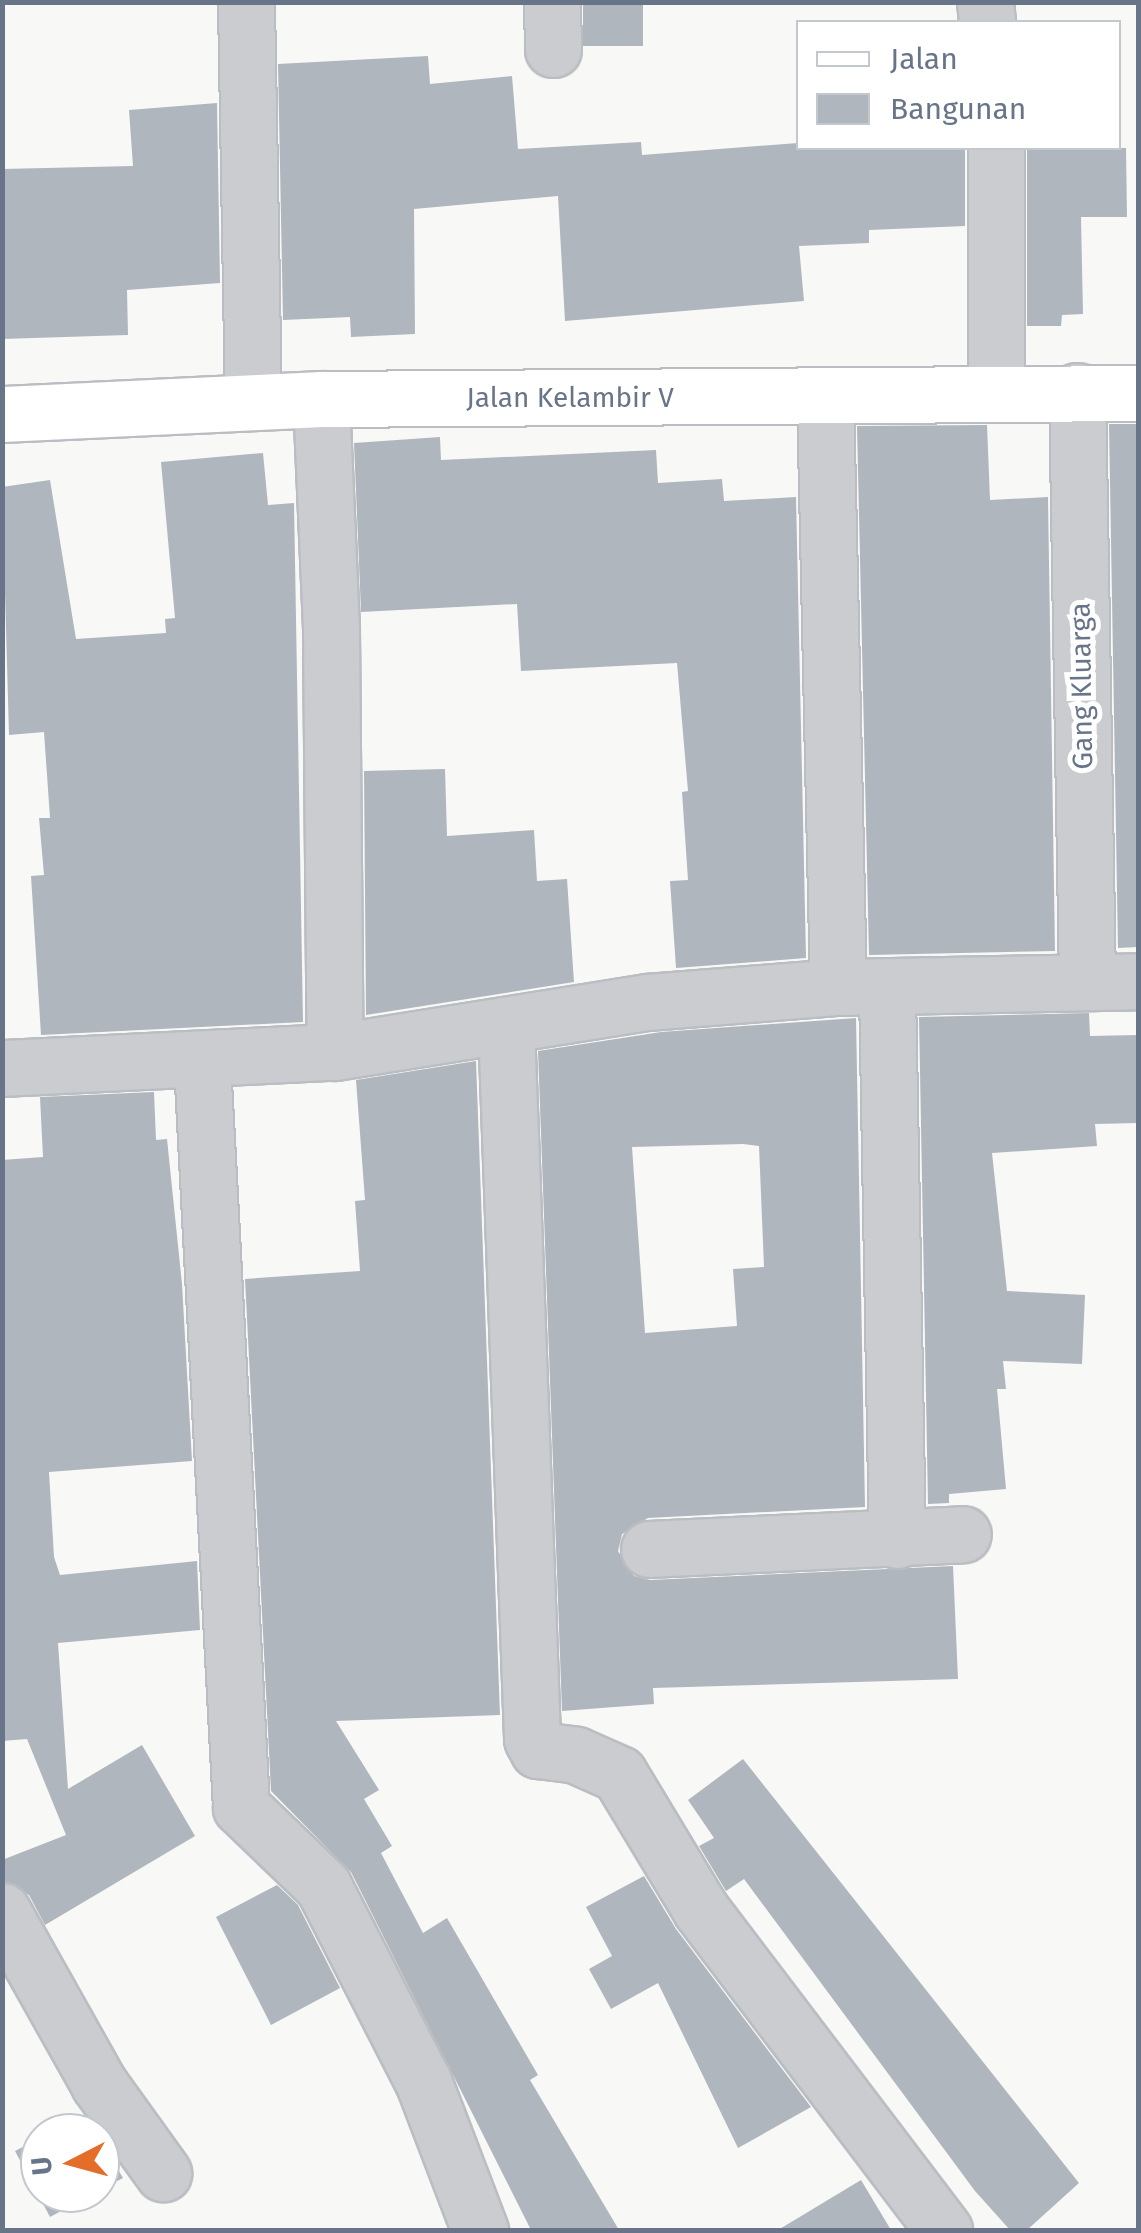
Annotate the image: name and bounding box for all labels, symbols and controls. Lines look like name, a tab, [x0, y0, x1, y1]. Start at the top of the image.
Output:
legend	[796, 20, 1121, 150]
text: Jalan	[890, 41, 958, 77]
text: Bangunan	[890, 91, 1026, 127]
street label: Jalan Kelambir V	[466, 381, 674, 415]
street label: Gang Kluarga	[1064, 602, 1100, 770]
north arrow	[20, 2113, 120, 2213]
text: U	[24, 2155, 59, 2177]

